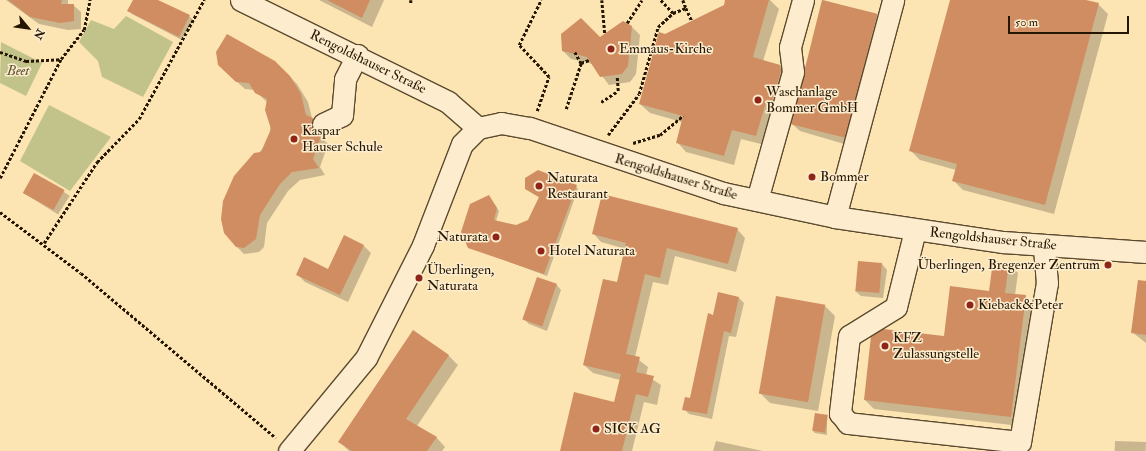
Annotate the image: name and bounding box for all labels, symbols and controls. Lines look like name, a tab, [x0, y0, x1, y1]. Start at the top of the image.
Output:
north arrow	[8, 8, 48, 48]
scale bar	[1010, 8, 1131, 34]
text: 50 m	[1015, 15, 1038, 30]
street label: Rengoldshauser Straße	[307, 26, 429, 98]
text: N	[31, 27, 47, 42]
place label: Emmaus-Kirche	[619, 41, 712, 57]
marker: Emmaus-Kirche	[606, 44, 616, 54]
park label: Beet	[7, 63, 29, 79]
place label: Waschanlage Bommer GmbH	[766, 84, 858, 116]
marker: Waschanlage Bommer GmbH	[753, 95, 763, 105]
place label: Kaspar Hauser Schule	[302, 123, 383, 156]
marker: Kaspar Hauser Schule	[289, 134, 299, 144]
street label: Rengoldshauser Straße	[613, 150, 739, 204]
place label: Bommer	[820, 169, 869, 185]
place label: Naturata Restaurant	[547, 170, 608, 202]
marker: Bommer	[807, 172, 817, 182]
marker: Naturata Restaurant	[534, 181, 544, 191]
street label: Rengoldshauser Straße	[929, 224, 1057, 254]
place label: Naturata	[437, 229, 488, 245]
marker: Naturata	[491, 232, 501, 242]
place label: Hotel Naturata	[549, 243, 635, 259]
marker: Hotel Naturata	[536, 246, 546, 256]
place label: Überlingen, Bregenzer Zentrum	[917, 257, 1100, 273]
marker: Überlingen, Bregenzer Zentrum	[1103, 260, 1113, 270]
place label: Überlingen, Naturata	[427, 262, 494, 294]
marker: Überlingen, Naturata	[414, 273, 424, 283]
place label: Kieback&Peter	[978, 297, 1063, 313]
marker: Kieback&Peter	[965, 300, 975, 310]
place label: KFZ Zulassungstelle	[893, 330, 979, 362]
marker: KFZ Zulassungstelle	[880, 341, 890, 351]
place label: SICK AG	[604, 421, 661, 437]
marker: SICK AG	[591, 424, 601, 434]

